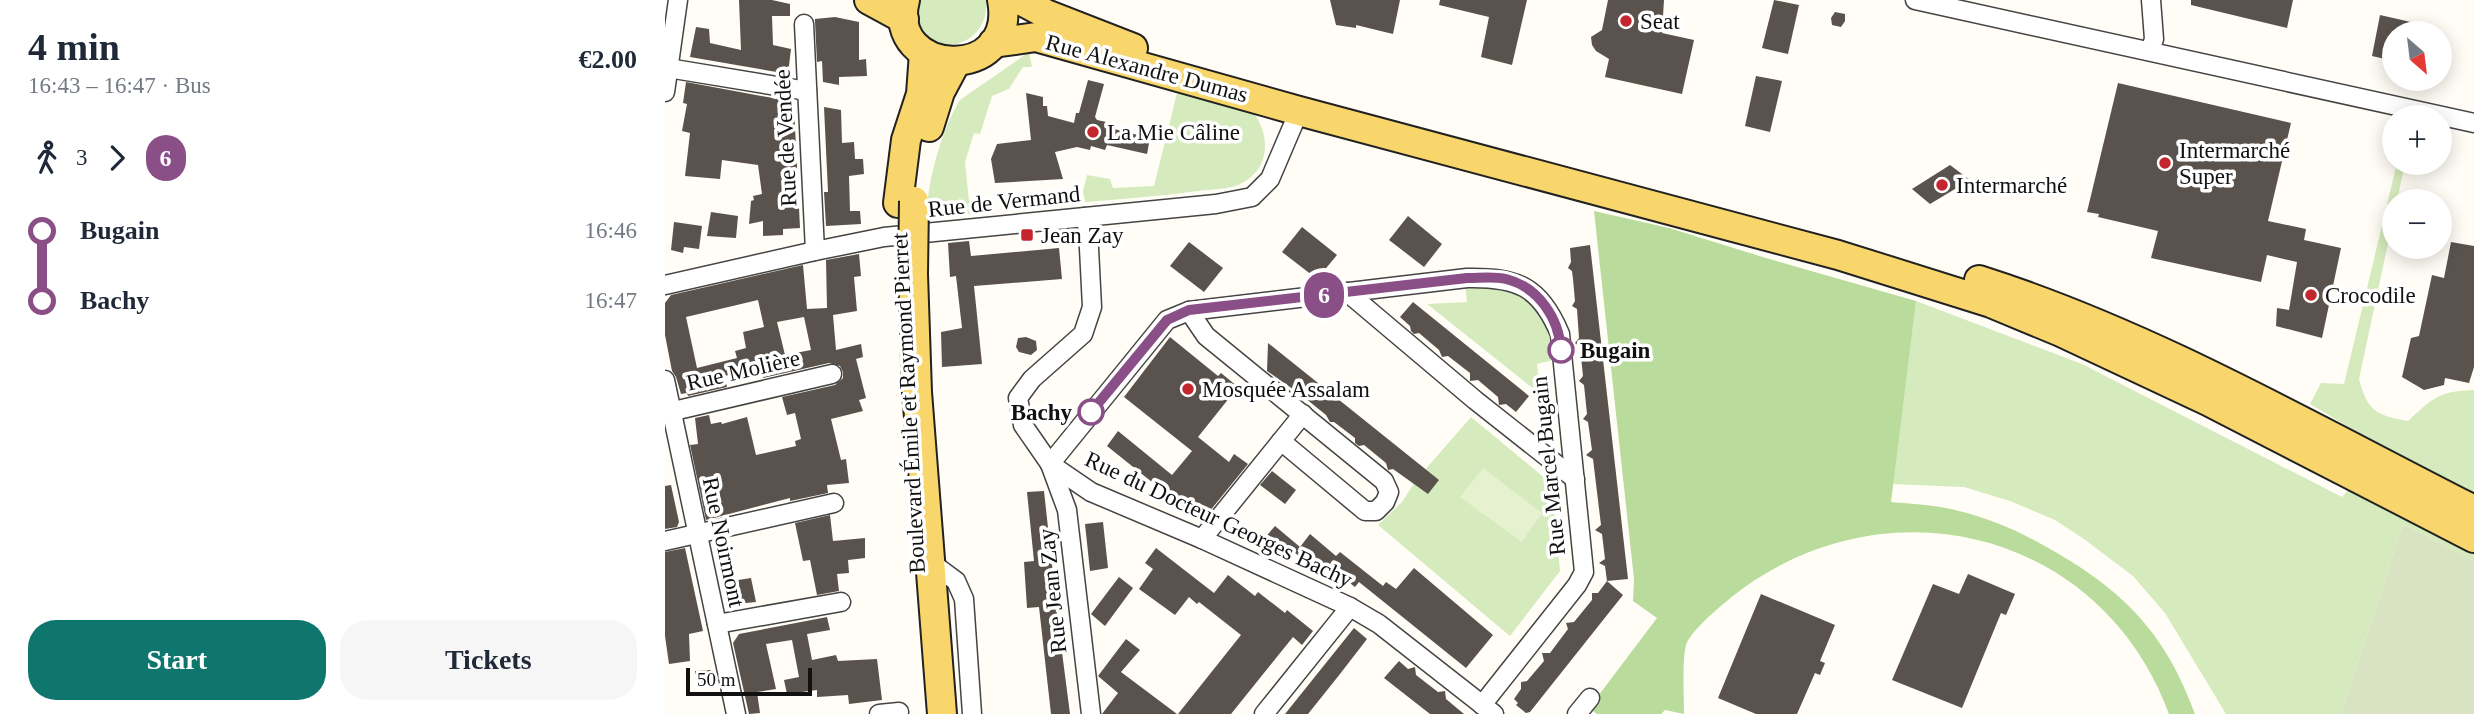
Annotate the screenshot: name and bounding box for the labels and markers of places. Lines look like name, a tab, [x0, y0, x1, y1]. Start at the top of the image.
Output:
place label: Seat	[1640, 9, 1680, 34]
marker: Seat	[1618, 13, 1634, 29]
place label: La Mie Câline	[1107, 120, 1240, 145]
marker: La Mie Câline	[1085, 124, 1101, 140]
place label: Intermarché Super	[2179, 138, 2290, 189]
marker: Intermarché Super	[2157, 155, 2173, 171]
place label: Intermarché	[1956, 173, 2067, 198]
marker: Intermarché	[1934, 177, 1950, 193]
place label: Jean Zay	[1041, 223, 1124, 248]
marker: Jean Zay	[1019, 227, 1035, 243]
place label: Crocodile	[2325, 283, 2416, 308]
marker: Crocodile	[2303, 287, 2319, 303]
marker: Bugain	[1548, 337, 1574, 363]
place label: Bugain	[1580, 338, 1651, 363]
place label: Mosquée Assalam	[1202, 377, 1370, 402]
marker: Mosquée Assalam	[1180, 381, 1196, 397]
marker: Bachy	[1078, 399, 1104, 425]
place label: Bachy	[1011, 400, 1072, 425]

